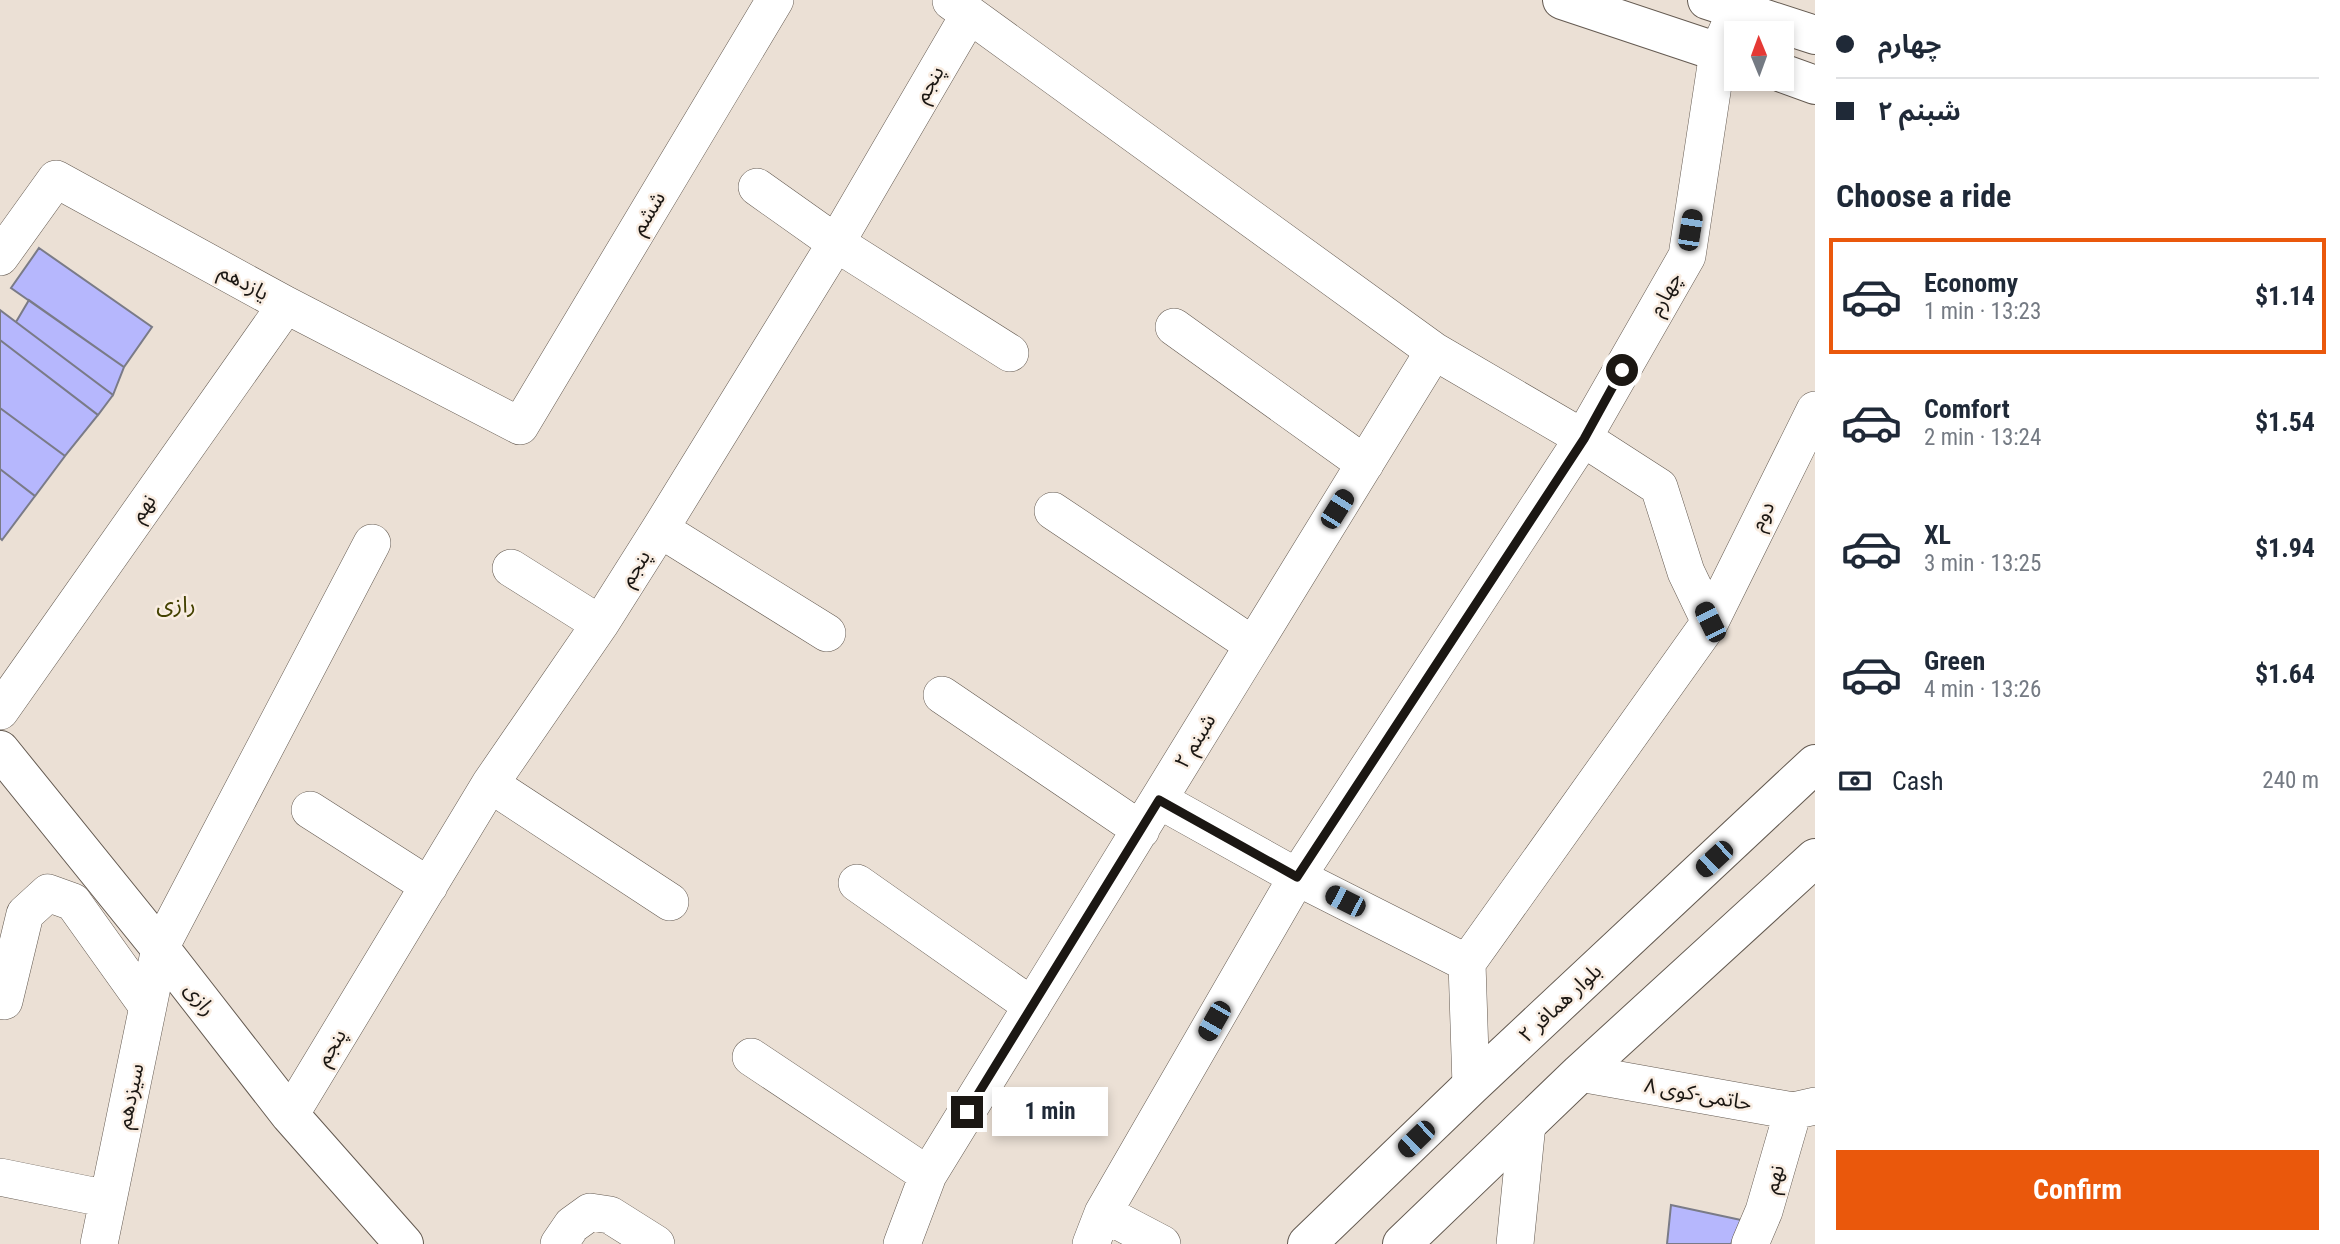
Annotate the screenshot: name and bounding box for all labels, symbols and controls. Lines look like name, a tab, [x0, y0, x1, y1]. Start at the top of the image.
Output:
north arrow	[1724, 21, 1794, 91]
map controls	[1724, 21, 1794, 91]
text: چهارم	[1878, 29, 1941, 59]
street label: پنجم	[909, 61, 952, 108]
text: شبنم ۲	[1878, 96, 1961, 126]
text: Choose a ride	[1836, 177, 2011, 215]
street label: ششم	[626, 187, 673, 240]
car	[1677, 208, 1704, 252]
street label: یازدهم	[213, 259, 273, 308]
icon: car	[1840, 265, 1903, 328]
street label: چهارم	[1643, 268, 1690, 322]
text: Economy	[1924, 268, 2018, 298]
text: $1.14	[2255, 281, 2315, 311]
text: 1 min · 13:23	[1924, 298, 2041, 325]
route start	[1606, 354, 1638, 386]
icon: car	[1840, 391, 1903, 454]
text: Comfort	[1924, 394, 2010, 424]
text: $1.54	[2255, 407, 2315, 437]
text: 2 min · 13:24	[1924, 424, 2041, 451]
car	[1317, 486, 1358, 532]
street label: نهم	[125, 490, 163, 528]
street label: دوم	[1745, 497, 1783, 536]
icon: car	[1840, 517, 1903, 580]
text: XL	[1924, 520, 1951, 550]
text: $1.94	[2255, 533, 2315, 563]
street label: پنجم	[615, 545, 658, 592]
text: 3 min · 13:25	[1924, 550, 2041, 577]
district label: رازی	[156, 591, 196, 618]
car	[1692, 599, 1729, 645]
icon: car	[1840, 643, 1903, 706]
text: Green	[1924, 646, 1985, 676]
text: $1.64	[2255, 659, 2315, 689]
text: 4 min · 13:26	[1924, 676, 2041, 703]
street label: شبنم ۲	[1169, 709, 1223, 774]
icon: cash	[1836, 762, 1874, 800]
text: Cash	[1892, 766, 1944, 796]
text: 240 m	[2262, 767, 2319, 794]
car	[1692, 837, 1737, 881]
car	[1322, 882, 1369, 920]
street label: بلوار همافر ۲	[1514, 959, 1606, 1047]
street label: رازی	[180, 977, 220, 1021]
car	[1195, 998, 1234, 1044]
street label: پنجم	[311, 1024, 354, 1071]
street label: سیزدهم	[111, 1061, 152, 1131]
street label: حاتمی-کوی ۸	[1642, 1073, 1754, 1115]
callout: 1 min	[992, 1088, 1107, 1136]
route end	[951, 1096, 983, 1128]
text: 1 min	[1024, 1098, 1076, 1125]
car	[1394, 1117, 1439, 1161]
button: Confirm	[1836, 1150, 2319, 1230]
street label: نهم	[1759, 1162, 1792, 1197]

